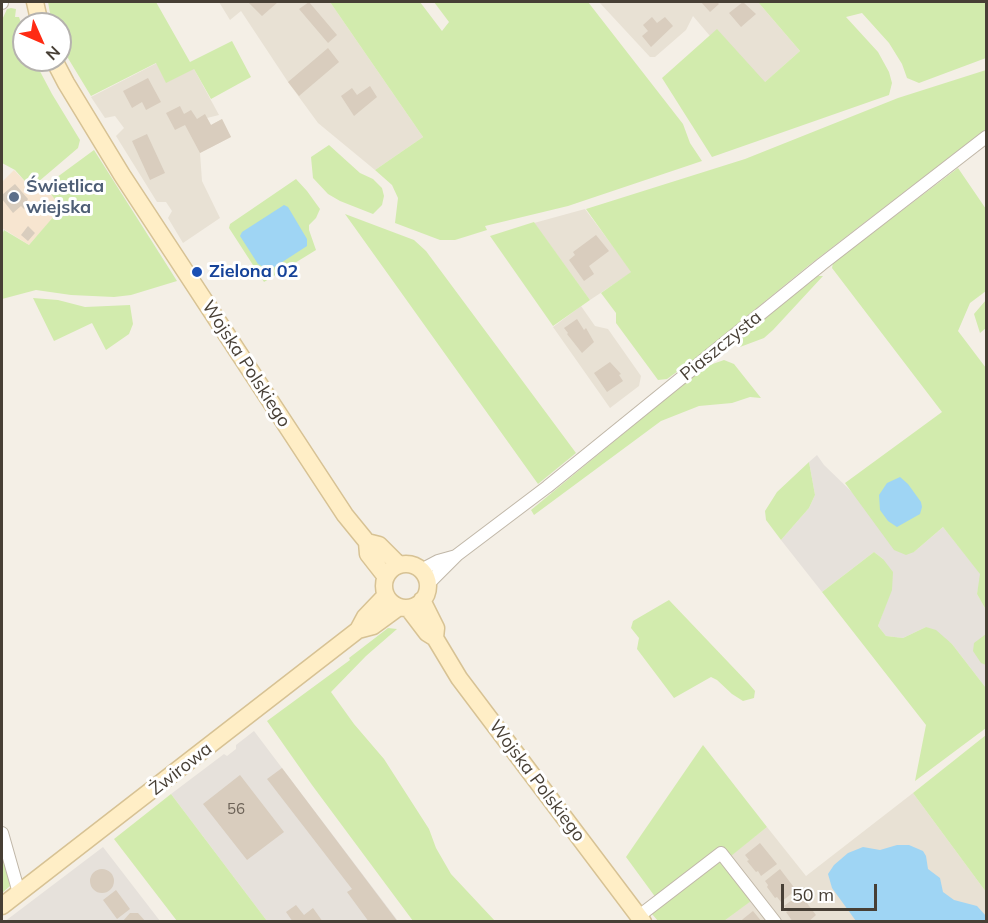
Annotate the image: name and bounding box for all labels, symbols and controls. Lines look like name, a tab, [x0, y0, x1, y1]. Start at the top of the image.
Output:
north arrow	[12, 12, 72, 72]
text: N	[42, 42, 65, 65]
place label: Świetlica wiejska	[26, 176, 104, 219]
marker: Świetlica wiejska	[7, 190, 21, 204]
place label: Zielona 02	[209, 261, 298, 283]
marker: Zielona 02	[190, 265, 204, 279]
street label: Wojska Polskiego	[197, 297, 295, 431]
street label: Piaszczysta	[676, 307, 766, 385]
street label: Wojska Polskiego	[484, 716, 590, 846]
street label: Żwirowa	[146, 738, 216, 800]
house number: 56	[227, 800, 245, 818]
scale bar	[784, 872, 880, 910]
text: 50 m	[792, 883, 834, 906]

